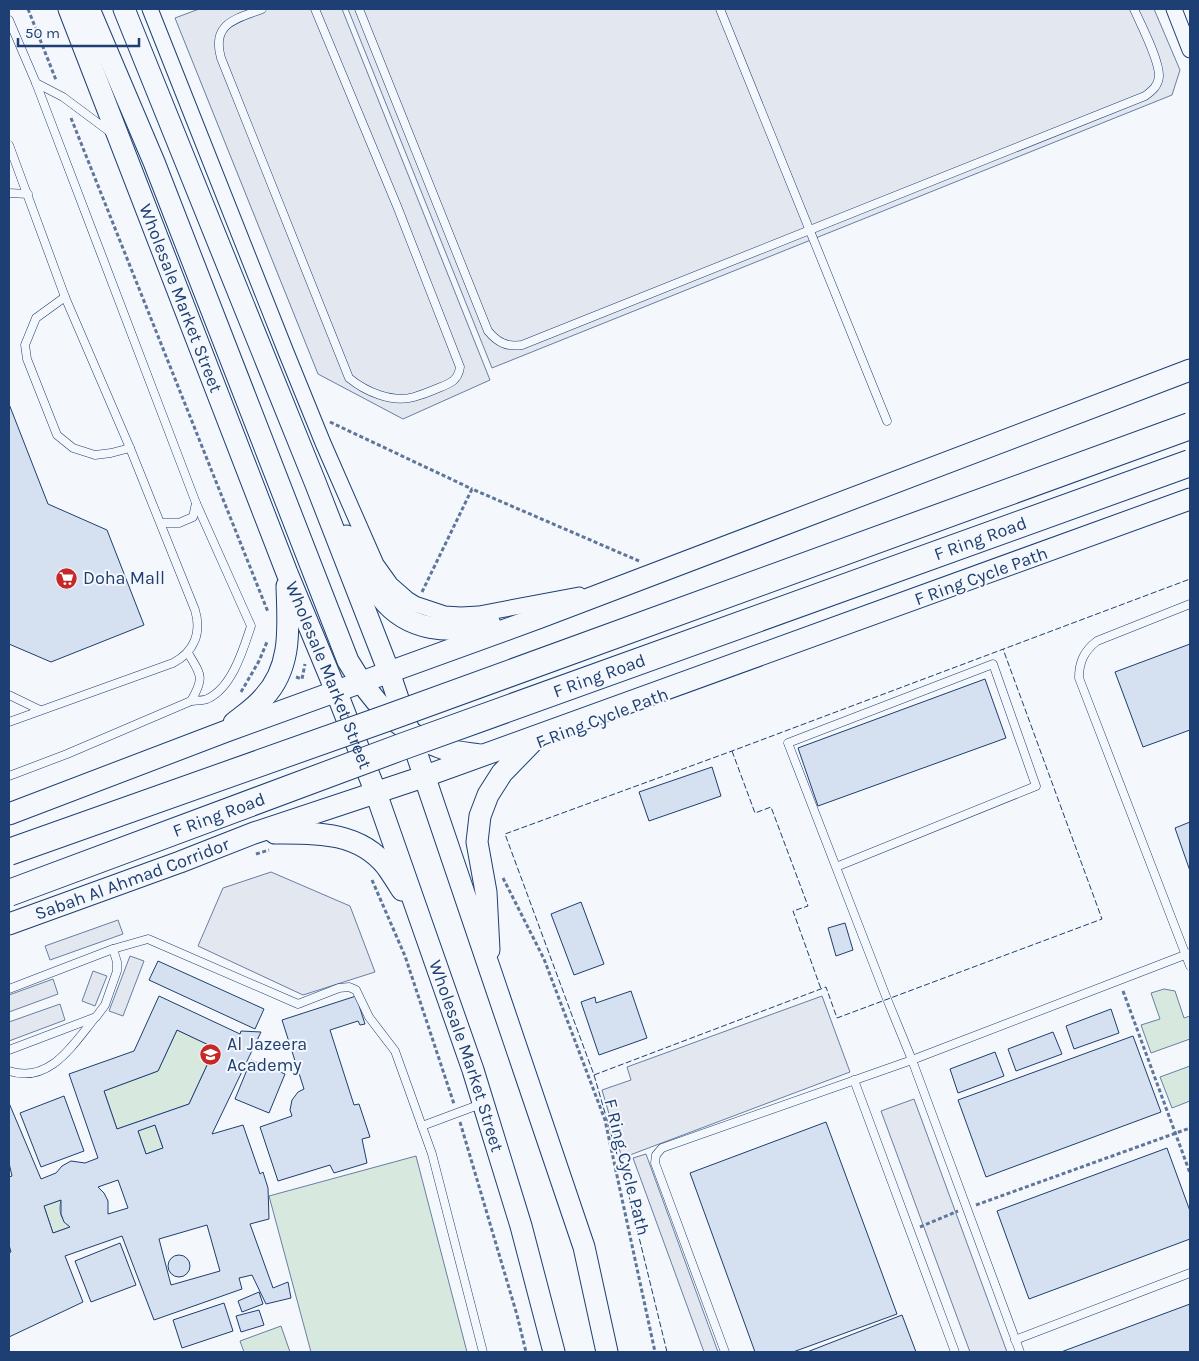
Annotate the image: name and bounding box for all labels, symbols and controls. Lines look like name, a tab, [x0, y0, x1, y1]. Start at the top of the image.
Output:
scale bar	[18, 15, 139, 47]
text: 50 m	[25, 24, 60, 42]
street label: Wholesale Market Street	[134, 201, 227, 396]
street label: F Ring Road	[931, 512, 1030, 565]
street label: F Ring Cycle Path	[911, 542, 1051, 610]
supermarket icon: Doha Mall	[55, 566, 79, 590]
place label: Doha Mall	[83, 567, 165, 589]
street label: Wholesale Market Street	[281, 578, 377, 772]
street label: F Ring Road	[550, 649, 649, 702]
street label: F Ring Cycle Path	[533, 683, 671, 753]
street label: F Ring Road	[170, 788, 268, 842]
street label: Sabah Al Ahmad Corridor	[32, 833, 233, 925]
street label: Wholesale Market Street	[424, 957, 509, 1155]
place label: Al Jazeera Academy	[227, 1033, 307, 1076]
school or university icon: Al Jazeera Academy	[199, 1042, 223, 1066]
street label: F Ring Cycle Path	[599, 1096, 655, 1238]

